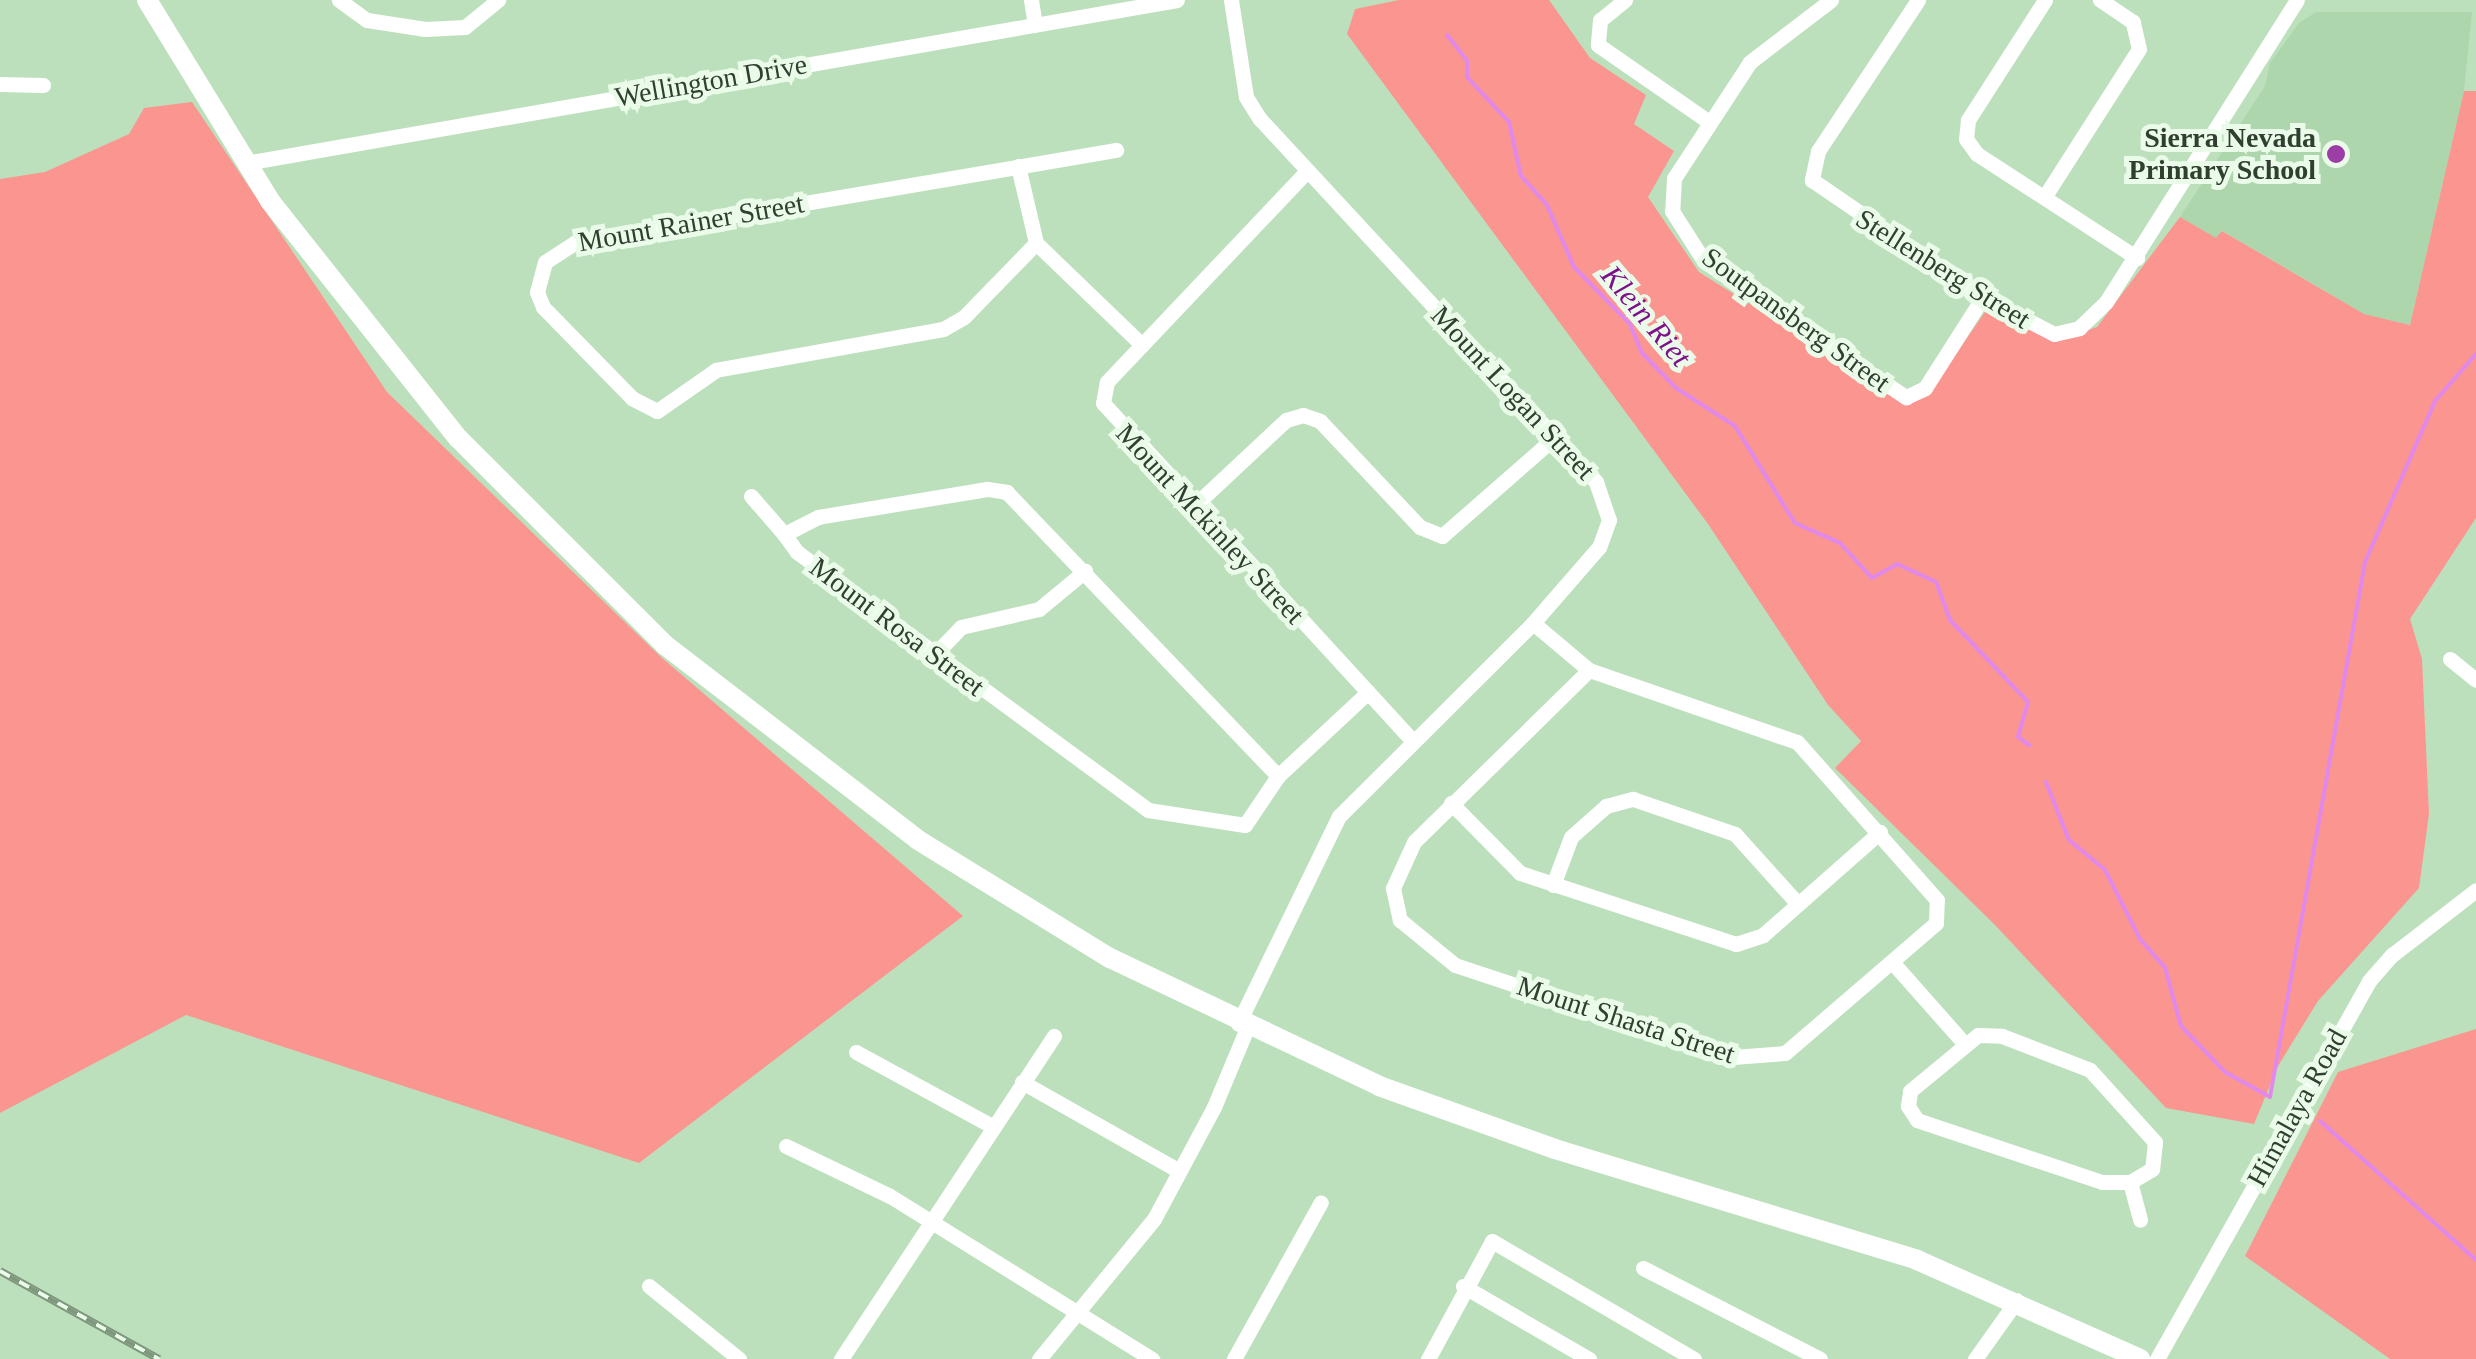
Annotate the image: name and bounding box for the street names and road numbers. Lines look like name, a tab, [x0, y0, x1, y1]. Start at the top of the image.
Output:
street label: Wellington Drive	[612, 48, 810, 114]
street label: Mount Rainer Street	[576, 187, 806, 259]
street label: Stellenberg Street	[1850, 202, 2036, 336]
street label: Soutpansberg Street	[1695, 241, 1897, 399]
street label: Mount Logan Street	[1424, 299, 1602, 487]
street label: Mount Mckinley Street	[1109, 417, 1311, 631]
street label: Mount Rosa Street	[803, 550, 991, 704]
street label: Mount Shasta Street	[1513, 969, 1739, 1071]
street label: Himalaya Road	[2240, 1023, 2354, 1193]

